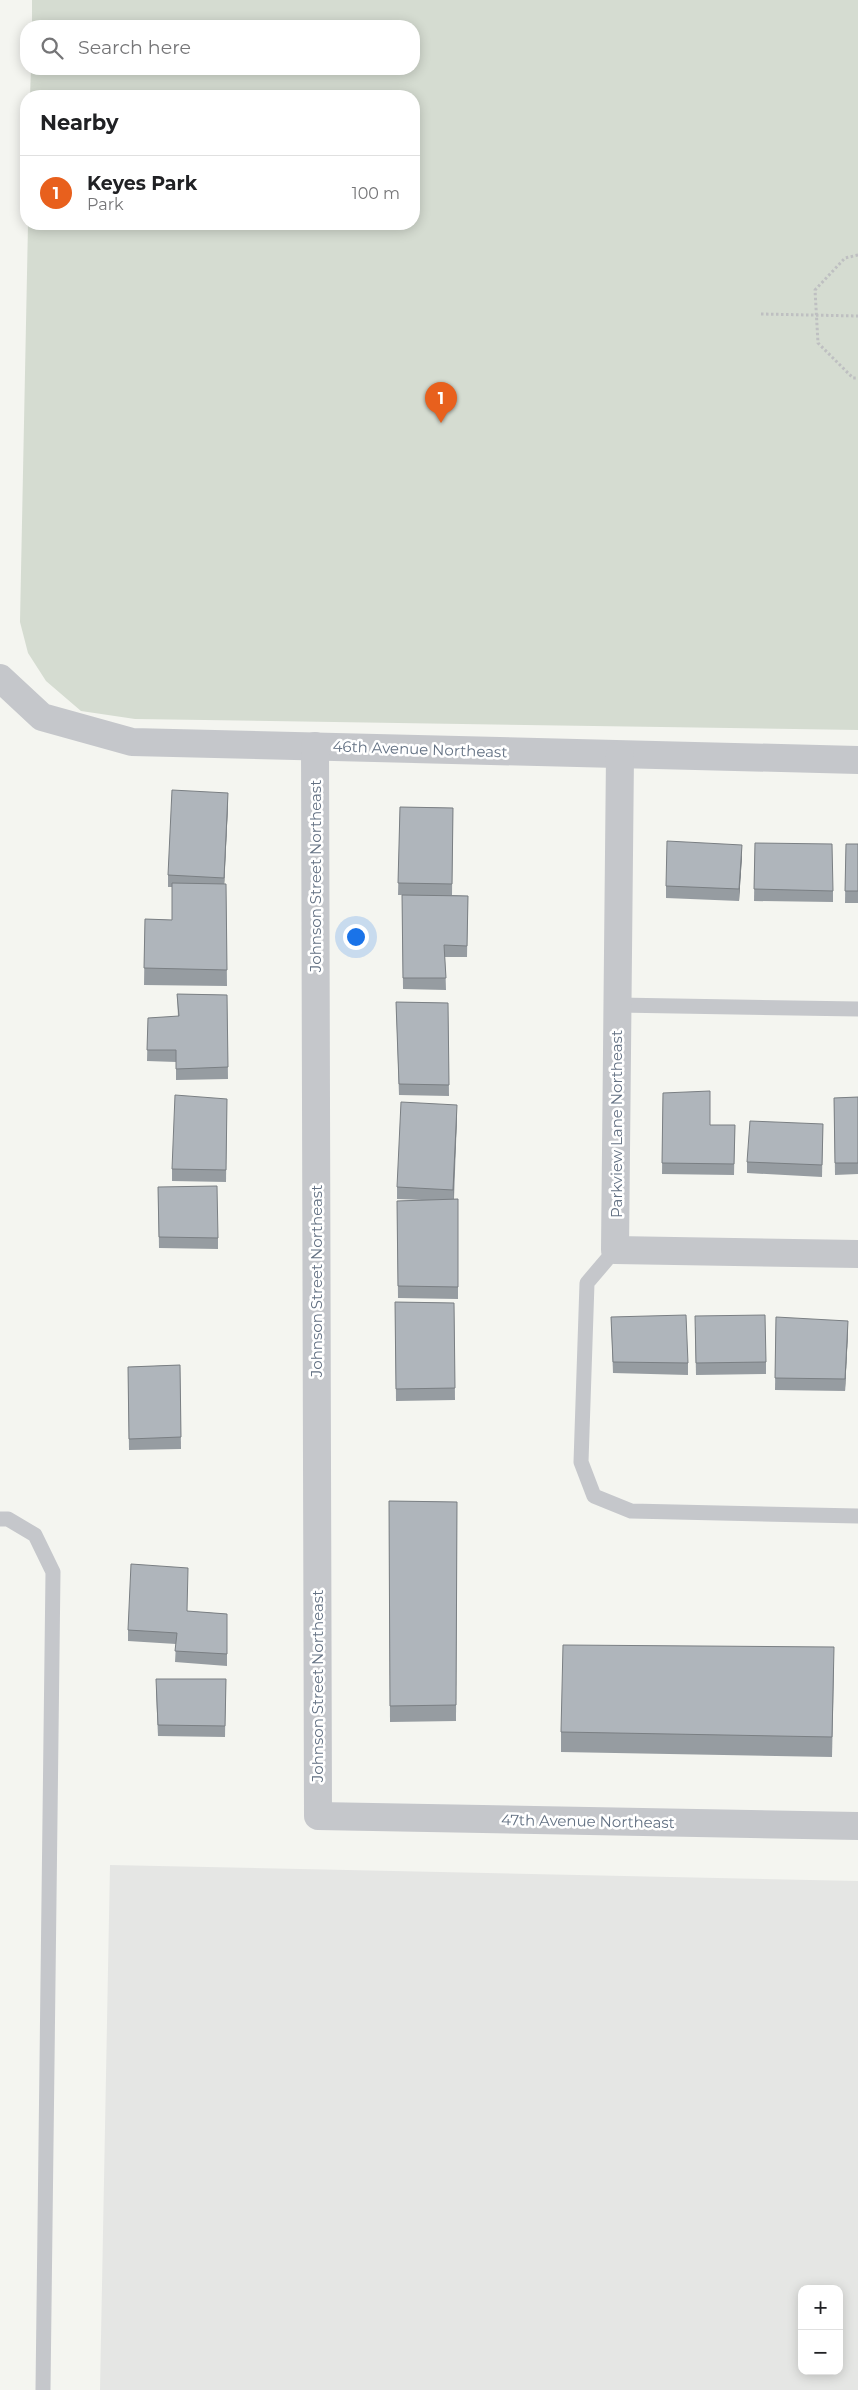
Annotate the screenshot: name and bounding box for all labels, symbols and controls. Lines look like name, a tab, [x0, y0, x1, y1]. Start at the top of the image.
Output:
search box	[20, 20, 420, 75]
icon: search	[38, 34, 66, 62]
text: Search here	[78, 36, 191, 59]
text: Nearby	[40, 110, 119, 135]
text: Keyes Park	[87, 172, 197, 195]
text: 1	[53, 184, 59, 203]
text: 100 m	[352, 184, 400, 203]
text: Park	[87, 195, 124, 214]
pin: 1	[425, 382, 457, 423]
street label: 46th Avenue Northeast	[332, 736, 508, 762]
street label: Johnson Street Northeast	[306, 780, 325, 973]
your location	[343, 924, 369, 950]
street label: Parkview Lane Northeast	[607, 1030, 626, 1218]
street label: Johnson Street Northeast	[307, 1185, 326, 1378]
street label: Johnson Street Northeast	[308, 1590, 327, 1783]
street label: 47th Avenue Northeast	[501, 1810, 675, 1832]
map controls	[798, 2285, 843, 2375]
button: +	[798, 2285, 843, 2330]
button: −	[798, 2330, 843, 2375]

